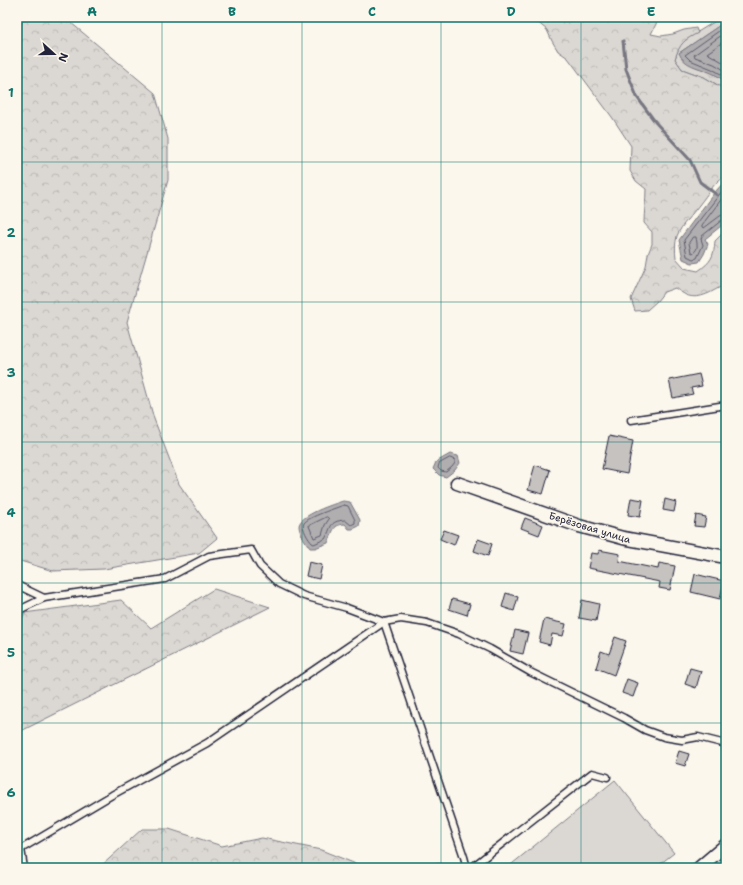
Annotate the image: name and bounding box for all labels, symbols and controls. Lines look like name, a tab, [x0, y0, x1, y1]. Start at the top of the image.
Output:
text: A	[87, 3, 97, 20]
text: B	[228, 3, 236, 20]
text: C	[368, 3, 376, 20]
text: D	[506, 3, 516, 20]
text: E	[647, 3, 656, 20]
north arrow	[34, 34, 74, 74]
text: N	[54, 51, 71, 64]
text: 1	[8, 84, 14, 101]
text: 2	[6, 224, 16, 241]
text: 3	[6, 364, 16, 381]
text: 4	[6, 504, 16, 521]
street label: Берёзовая улица	[547, 509, 633, 546]
text: 5	[7, 644, 15, 661]
text: 6	[6, 784, 16, 801]

